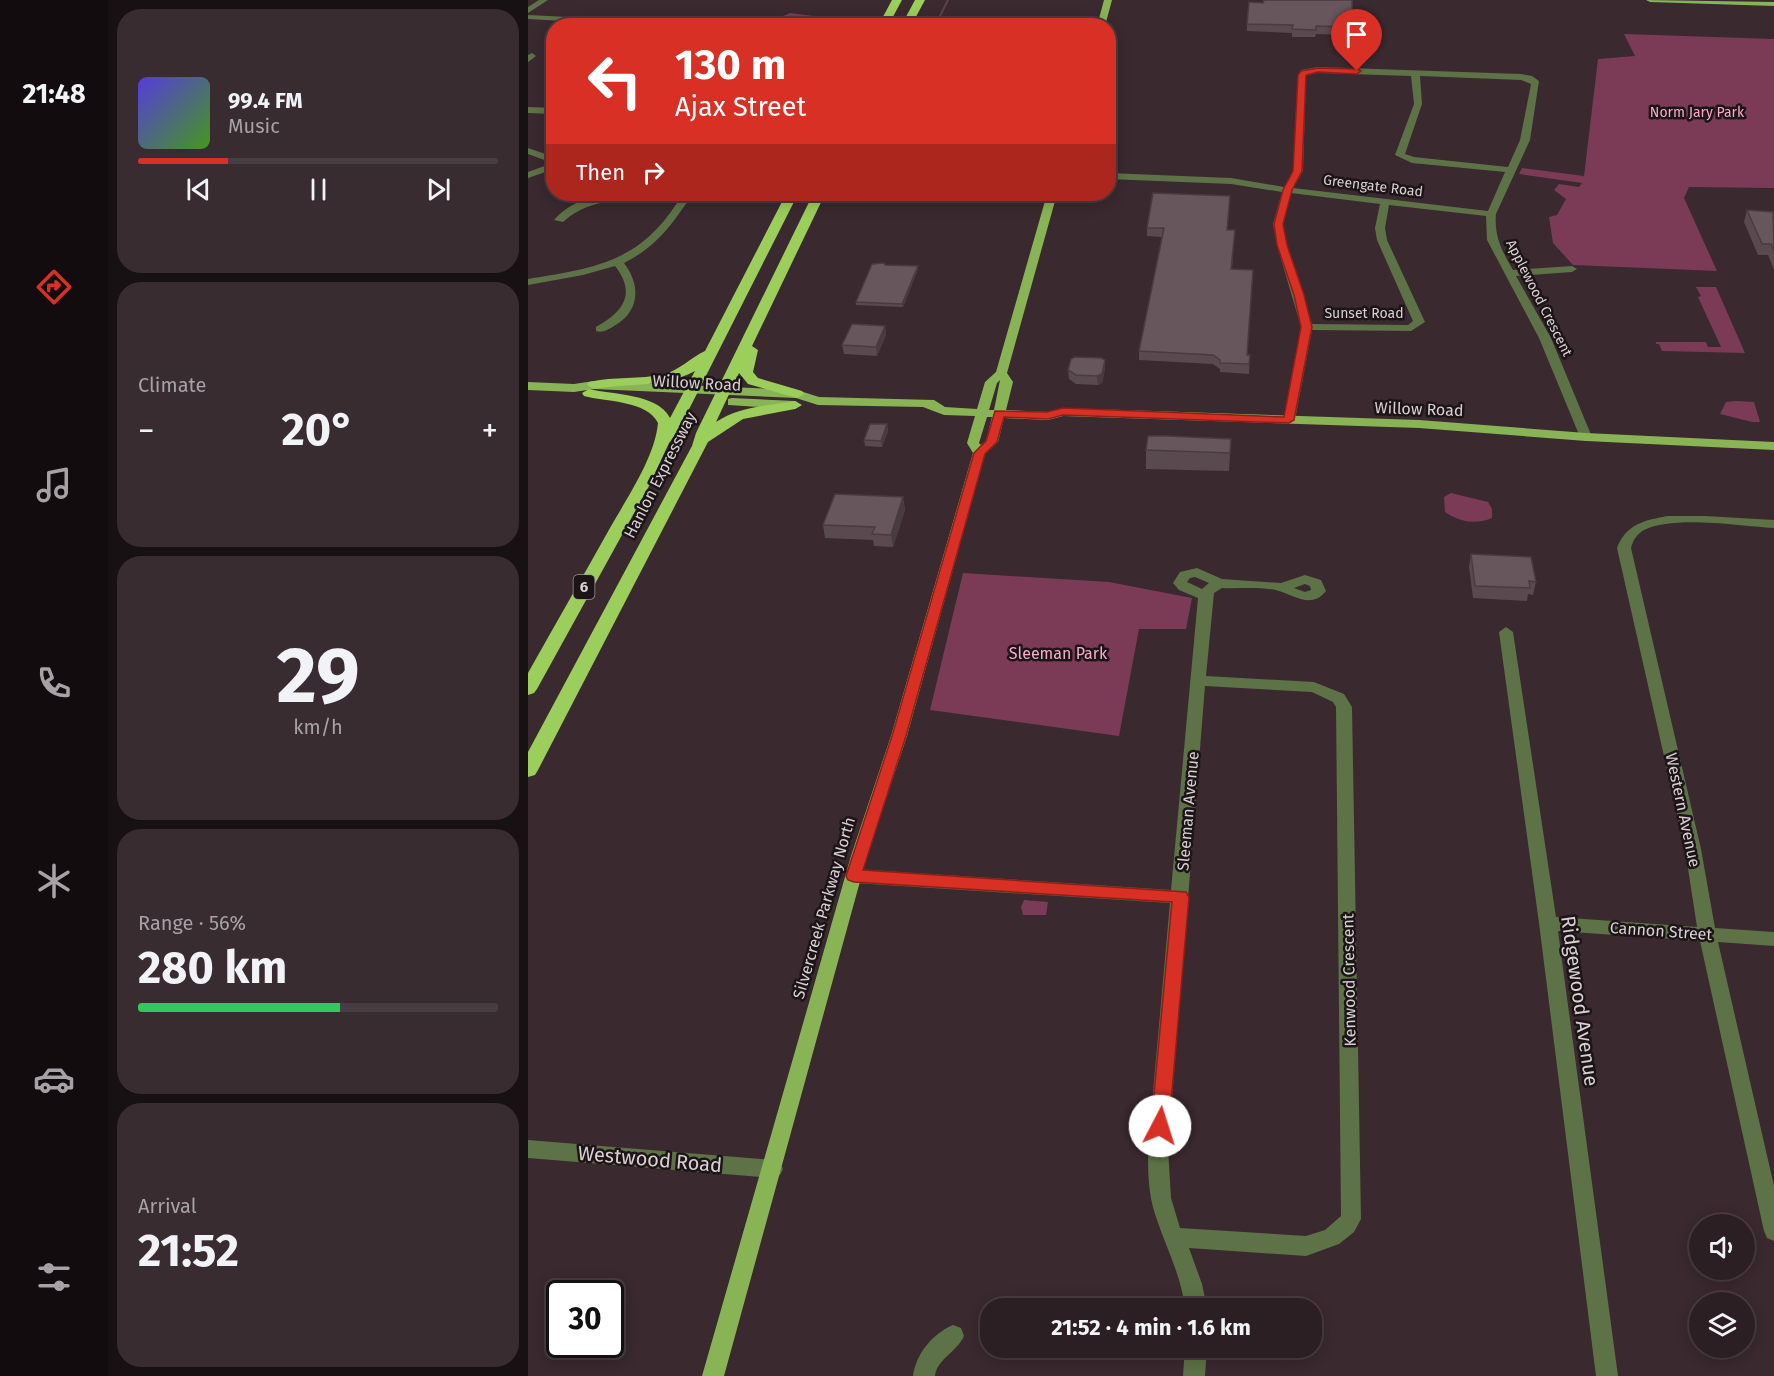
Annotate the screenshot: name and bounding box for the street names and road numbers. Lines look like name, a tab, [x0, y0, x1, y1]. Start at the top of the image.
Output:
street label: Greengate Road	[1322, 171, 1424, 201]
street label: Applewood Crescent	[1502, 237, 1576, 360]
street label: Sunset Road	[1324, 305, 1404, 322]
street label: Willow Road	[652, 371, 742, 395]
street label: Willow Road	[1374, 398, 1464, 420]
street label: Hanlon Expressway	[620, 409, 700, 541]
road number: 6	[574, 575, 594, 599]
street label: Sleeman Avenue	[1173, 750, 1203, 872]
street label: Western Avenue	[1662, 751, 1704, 869]
street label: Silvercreek Parkway North	[789, 815, 859, 1001]
street label: Kenwood Crescent	[1338, 913, 1360, 1047]
street label: Ridgewood Avenue	[1556, 914, 1604, 1088]
street label: Cannon Street	[1609, 918, 1713, 944]
street label: Westwood Road	[577, 1141, 723, 1177]

